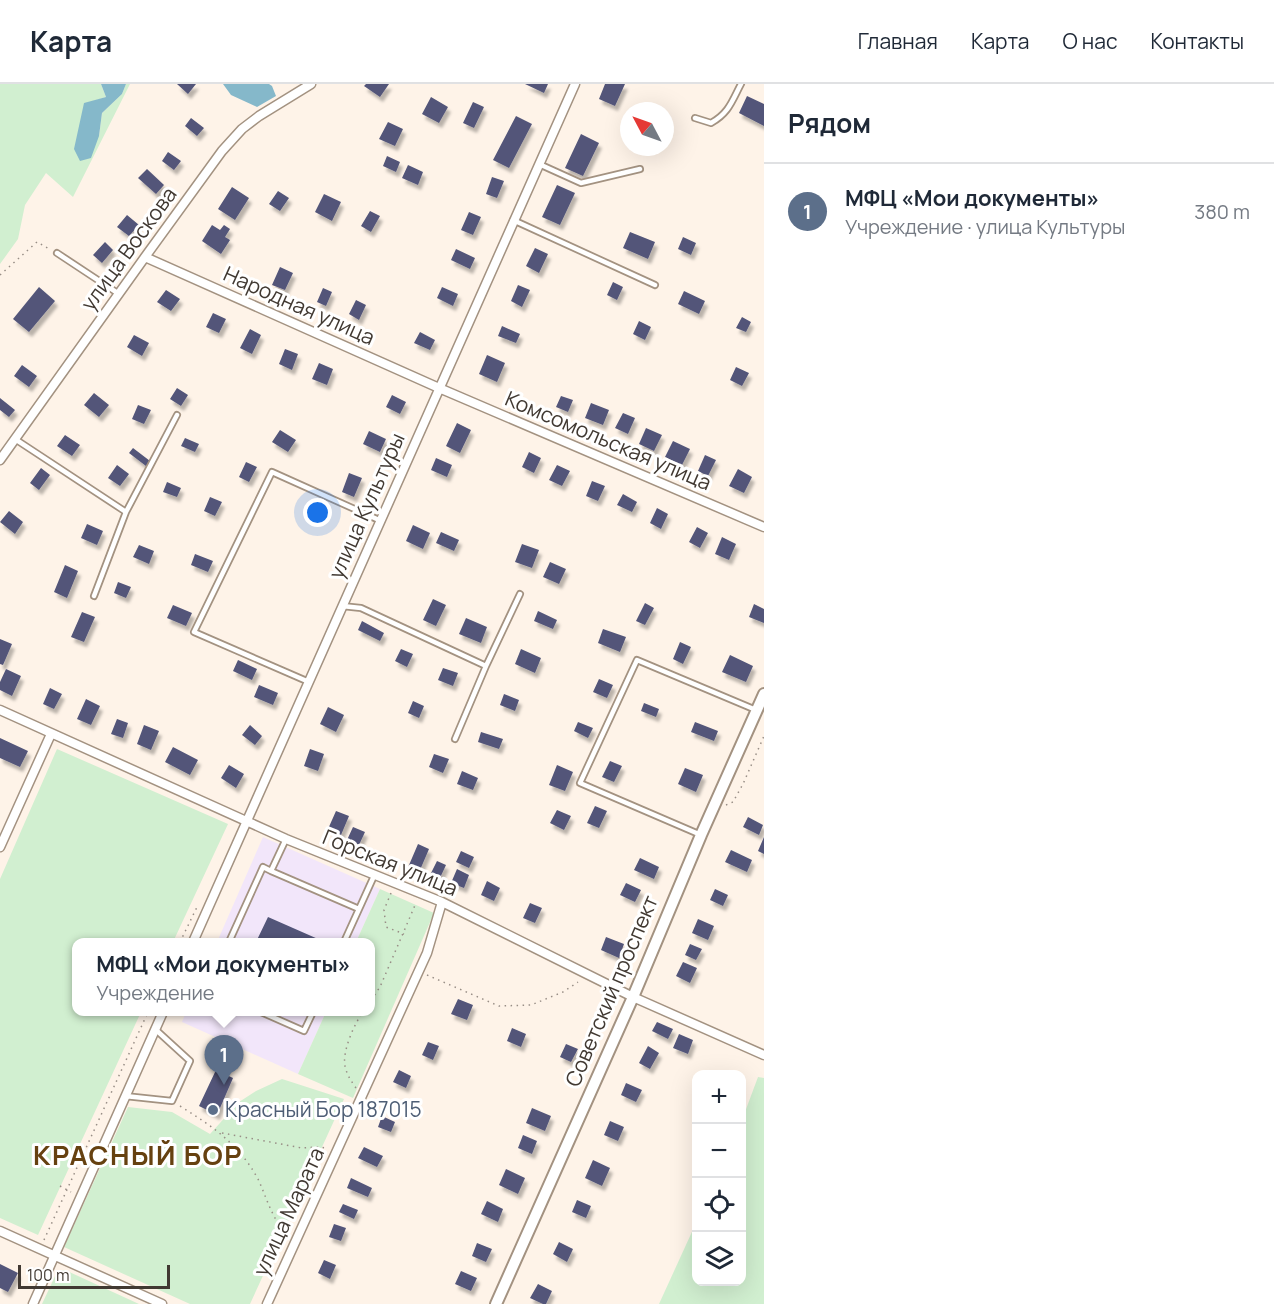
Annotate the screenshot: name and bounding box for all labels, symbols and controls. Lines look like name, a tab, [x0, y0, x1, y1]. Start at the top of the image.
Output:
text: Карта	[30, 22, 112, 60]
text: Главная	[858, 27, 938, 55]
text: Карта	[971, 27, 1029, 55]
text: О нас	[1062, 27, 1118, 55]
text: Контакты	[1151, 27, 1244, 55]
north arrow	[620, 102, 674, 156]
text: Рядом	[788, 105, 871, 141]
street label: улица Воскова	[74, 181, 182, 316]
text: МФЦ «Мои документы»	[845, 183, 1099, 213]
text: 1	[803, 198, 812, 225]
text: 380 m	[1194, 198, 1250, 225]
text: Учреждение · улица Культуры	[845, 213, 1125, 240]
street label: Народная улица	[219, 259, 379, 351]
street label: Комсомольская улица	[501, 384, 716, 496]
street label: улица Культуры	[321, 428, 411, 583]
your location	[303, 498, 332, 527]
street label: Горская улица	[319, 822, 462, 902]
street label: Советский проспект	[558, 890, 664, 1090]
popup	[72, 938, 375, 1016]
text: МФЦ «Мои документы»	[96, 949, 351, 979]
text: Учреждение	[96, 979, 215, 1006]
pin: 1	[204, 1036, 244, 1085]
map controls	[692, 1070, 746, 1286]
button: +	[692, 1070, 746, 1124]
place label: Красный Бор 187015	[225, 1095, 422, 1123]
marker: Красный Бор 187015	[206, 1103, 220, 1117]
button: −	[692, 1124, 746, 1178]
district label: КРАСНЫЙ БОР	[33, 1136, 243, 1173]
street label: улица Марата	[246, 1143, 330, 1280]
button: locate	[692, 1178, 746, 1232]
button: layers	[692, 1232, 746, 1286]
scale bar	[18, 1262, 170, 1290]
text: 100 m	[27, 1264, 70, 1286]

